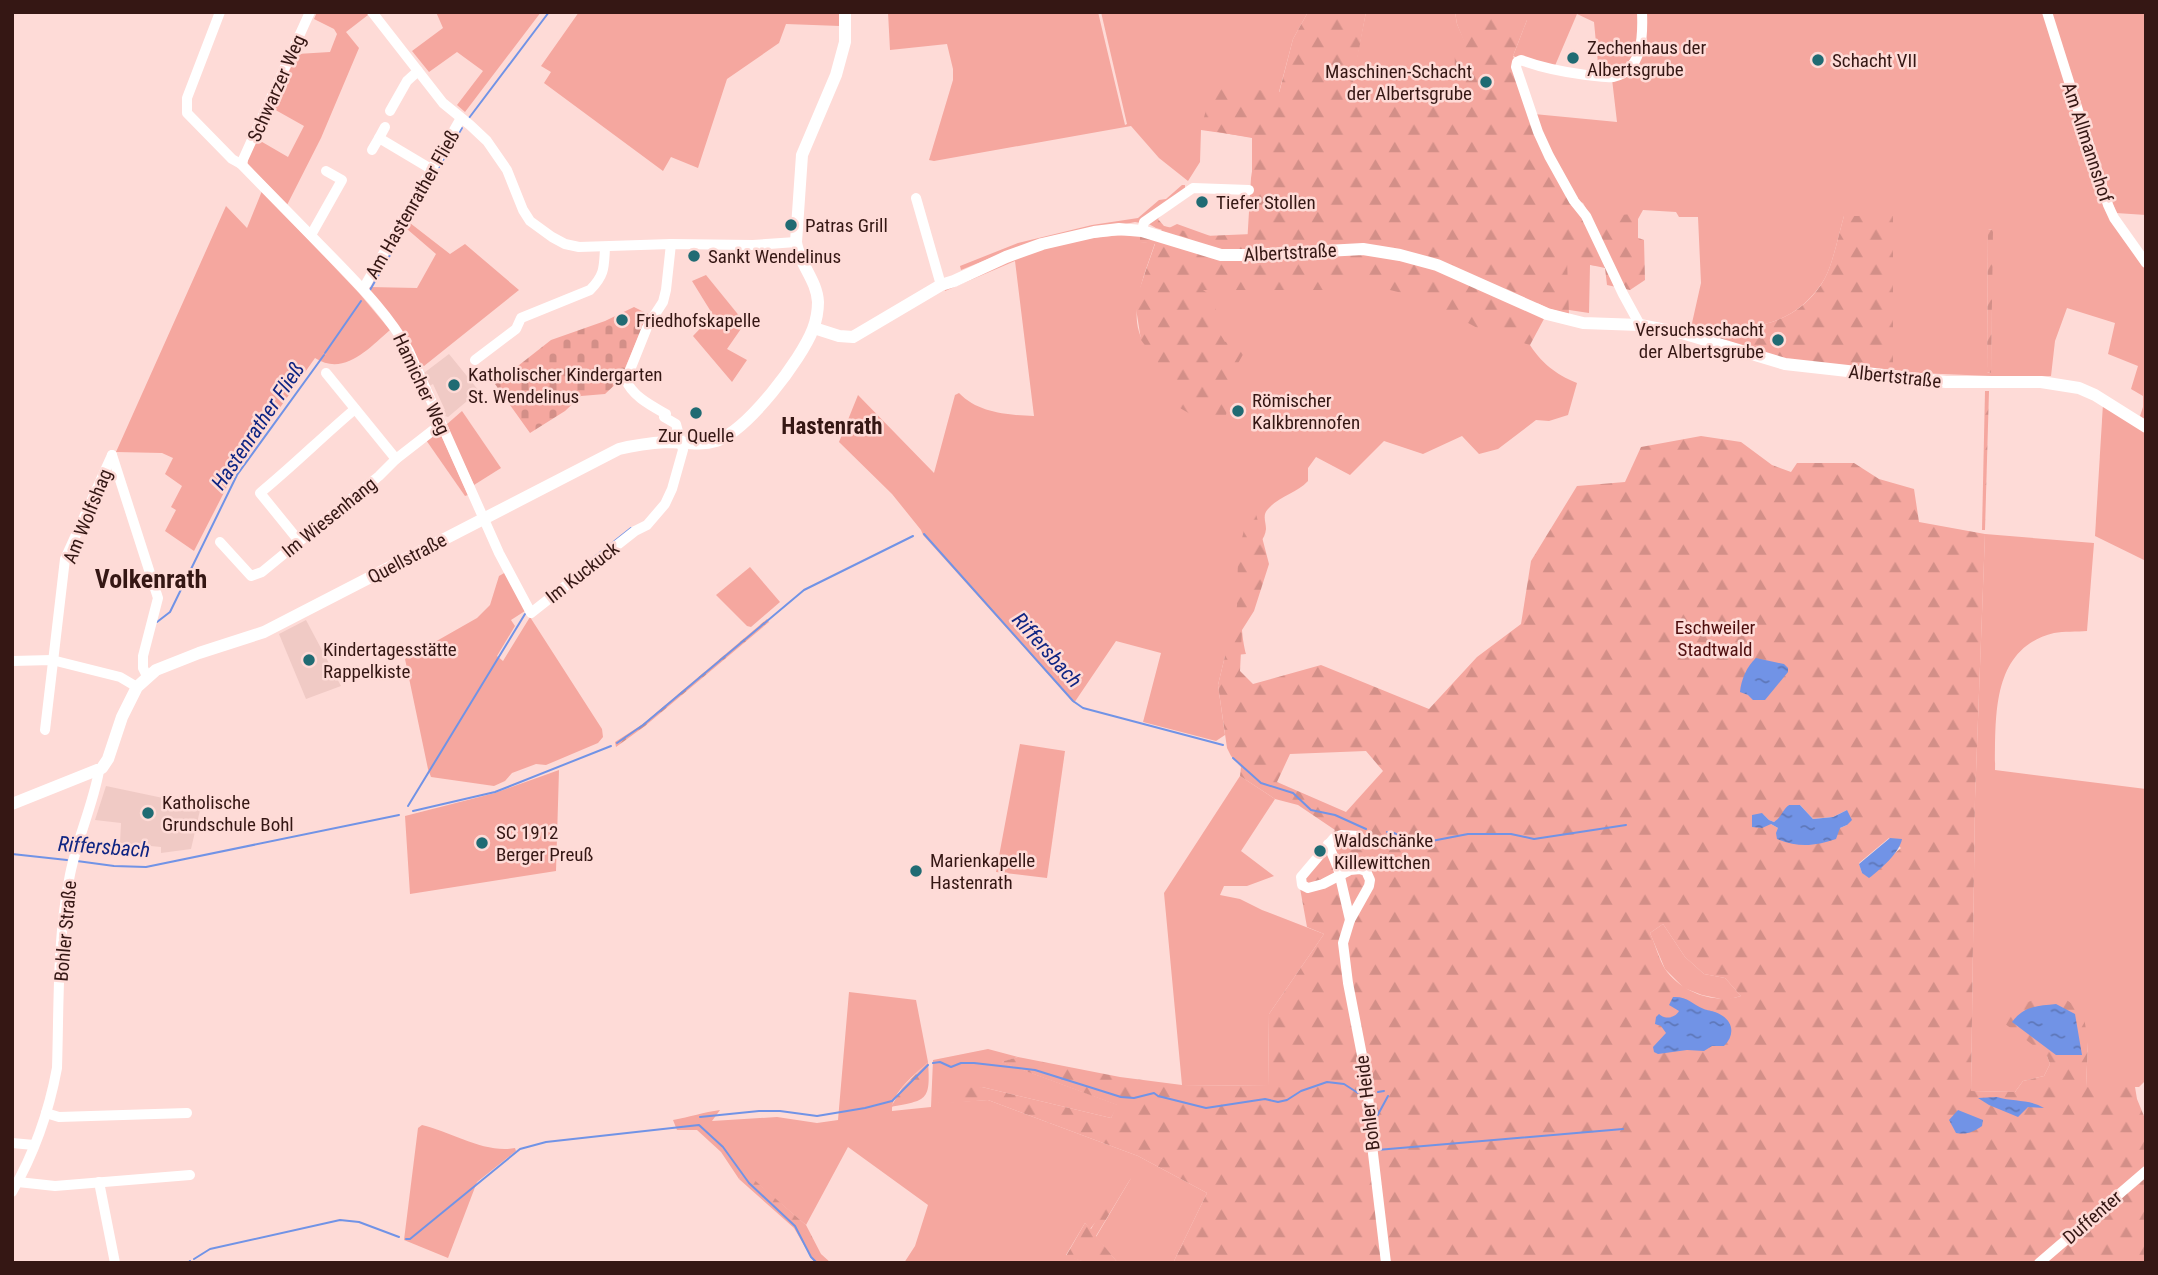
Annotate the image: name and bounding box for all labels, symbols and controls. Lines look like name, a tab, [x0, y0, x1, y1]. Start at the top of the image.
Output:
street label: Schwarzer Weg	[243, 31, 310, 145]
place label: Zechenhaus der Albertsgrube	[1587, 36, 1707, 81]
place label: Schacht VII	[1832, 49, 1917, 72]
marker: Zechenhaus der Albertsgrube	[1565, 50, 1581, 66]
marker: Schacht VII	[1810, 52, 1826, 68]
place label: Maschinen-Schacht der Albertsgrube	[1325, 60, 1472, 105]
marker: Maschinen-Schacht der Albertsgrube	[1478, 74, 1494, 90]
street label: Am Allmannshof	[2057, 79, 2118, 205]
street label: Am Hastenrather Fließ	[360, 126, 464, 283]
place label: Tiefer Stollen	[1216, 191, 1316, 214]
marker: Tiefer Stollen	[1194, 194, 1210, 210]
place label: Patras Grill	[805, 214, 888, 237]
marker: Patras Grill	[783, 217, 799, 233]
street label: Albertstraße	[1243, 239, 1337, 266]
place label: Sankt Wendelinus	[708, 245, 841, 268]
marker: Sankt Wendelinus	[686, 248, 702, 264]
place label: Friedhofskapelle	[636, 309, 760, 332]
marker: Friedhofskapelle	[614, 312, 630, 328]
place label: Versuchsschacht der Albertsgrube	[1635, 318, 1764, 363]
street label: Hamicher Weg	[388, 330, 455, 438]
marker: Versuchsschacht der Albertsgrube	[1770, 332, 1786, 348]
water label: Hastenrather Fließ	[207, 358, 309, 494]
street label: Albertstraße	[1847, 360, 1943, 393]
place label: Katholischer Kindergarten St. Wendelinus	[468, 363, 663, 408]
marker: Katholischer Kindergarten St. Wendelinus	[446, 377, 462, 393]
place label: Römischer Kalkbrennofen	[1252, 389, 1360, 434]
marker: Römischer Kalkbrennofen	[1230, 403, 1246, 419]
marker: Zur Quelle	[688, 405, 704, 421]
district label: Hastenrath	[781, 413, 883, 440]
place label: Zur Quelle	[658, 424, 734, 447]
street label: Am Wolfshag	[58, 466, 117, 567]
street label: Im Wiesenhang	[277, 472, 381, 562]
street label: Quellstraße	[364, 528, 451, 589]
street label: Im Kuckuck	[541, 536, 624, 608]
district label: Volkenrath	[95, 564, 207, 594]
water label: Riffersbach	[1007, 608, 1087, 692]
park label: Eschweiler Stadtwald	[1675, 616, 1756, 661]
place label: Kindertagesstätte Rappelkiste	[323, 638, 457, 683]
marker: Kindertagesstätte Rappelkiste	[301, 652, 317, 668]
place label: Katholische Grundschule Bohl	[162, 791, 294, 836]
marker: Katholische Grundschule Bohl	[140, 805, 156, 821]
place label: SC 1912 Berger Preuß	[496, 821, 594, 866]
place label: Waldschänke Killewittchen	[1334, 829, 1433, 874]
water label: Riffersbach	[57, 832, 151, 862]
marker: SC 1912 Berger Preuß	[474, 835, 490, 851]
marker: Waldschänke Killewittchen	[1312, 843, 1328, 859]
place label: Marienkapelle Hastenrath	[930, 849, 1035, 894]
marker: Marienkapelle Hastenrath	[908, 863, 924, 879]
street label: Bohler Straße	[50, 879, 81, 983]
street label: Bohler Heide	[1350, 1054, 1385, 1152]
street label: Duffenter	[2058, 1186, 2127, 1249]

